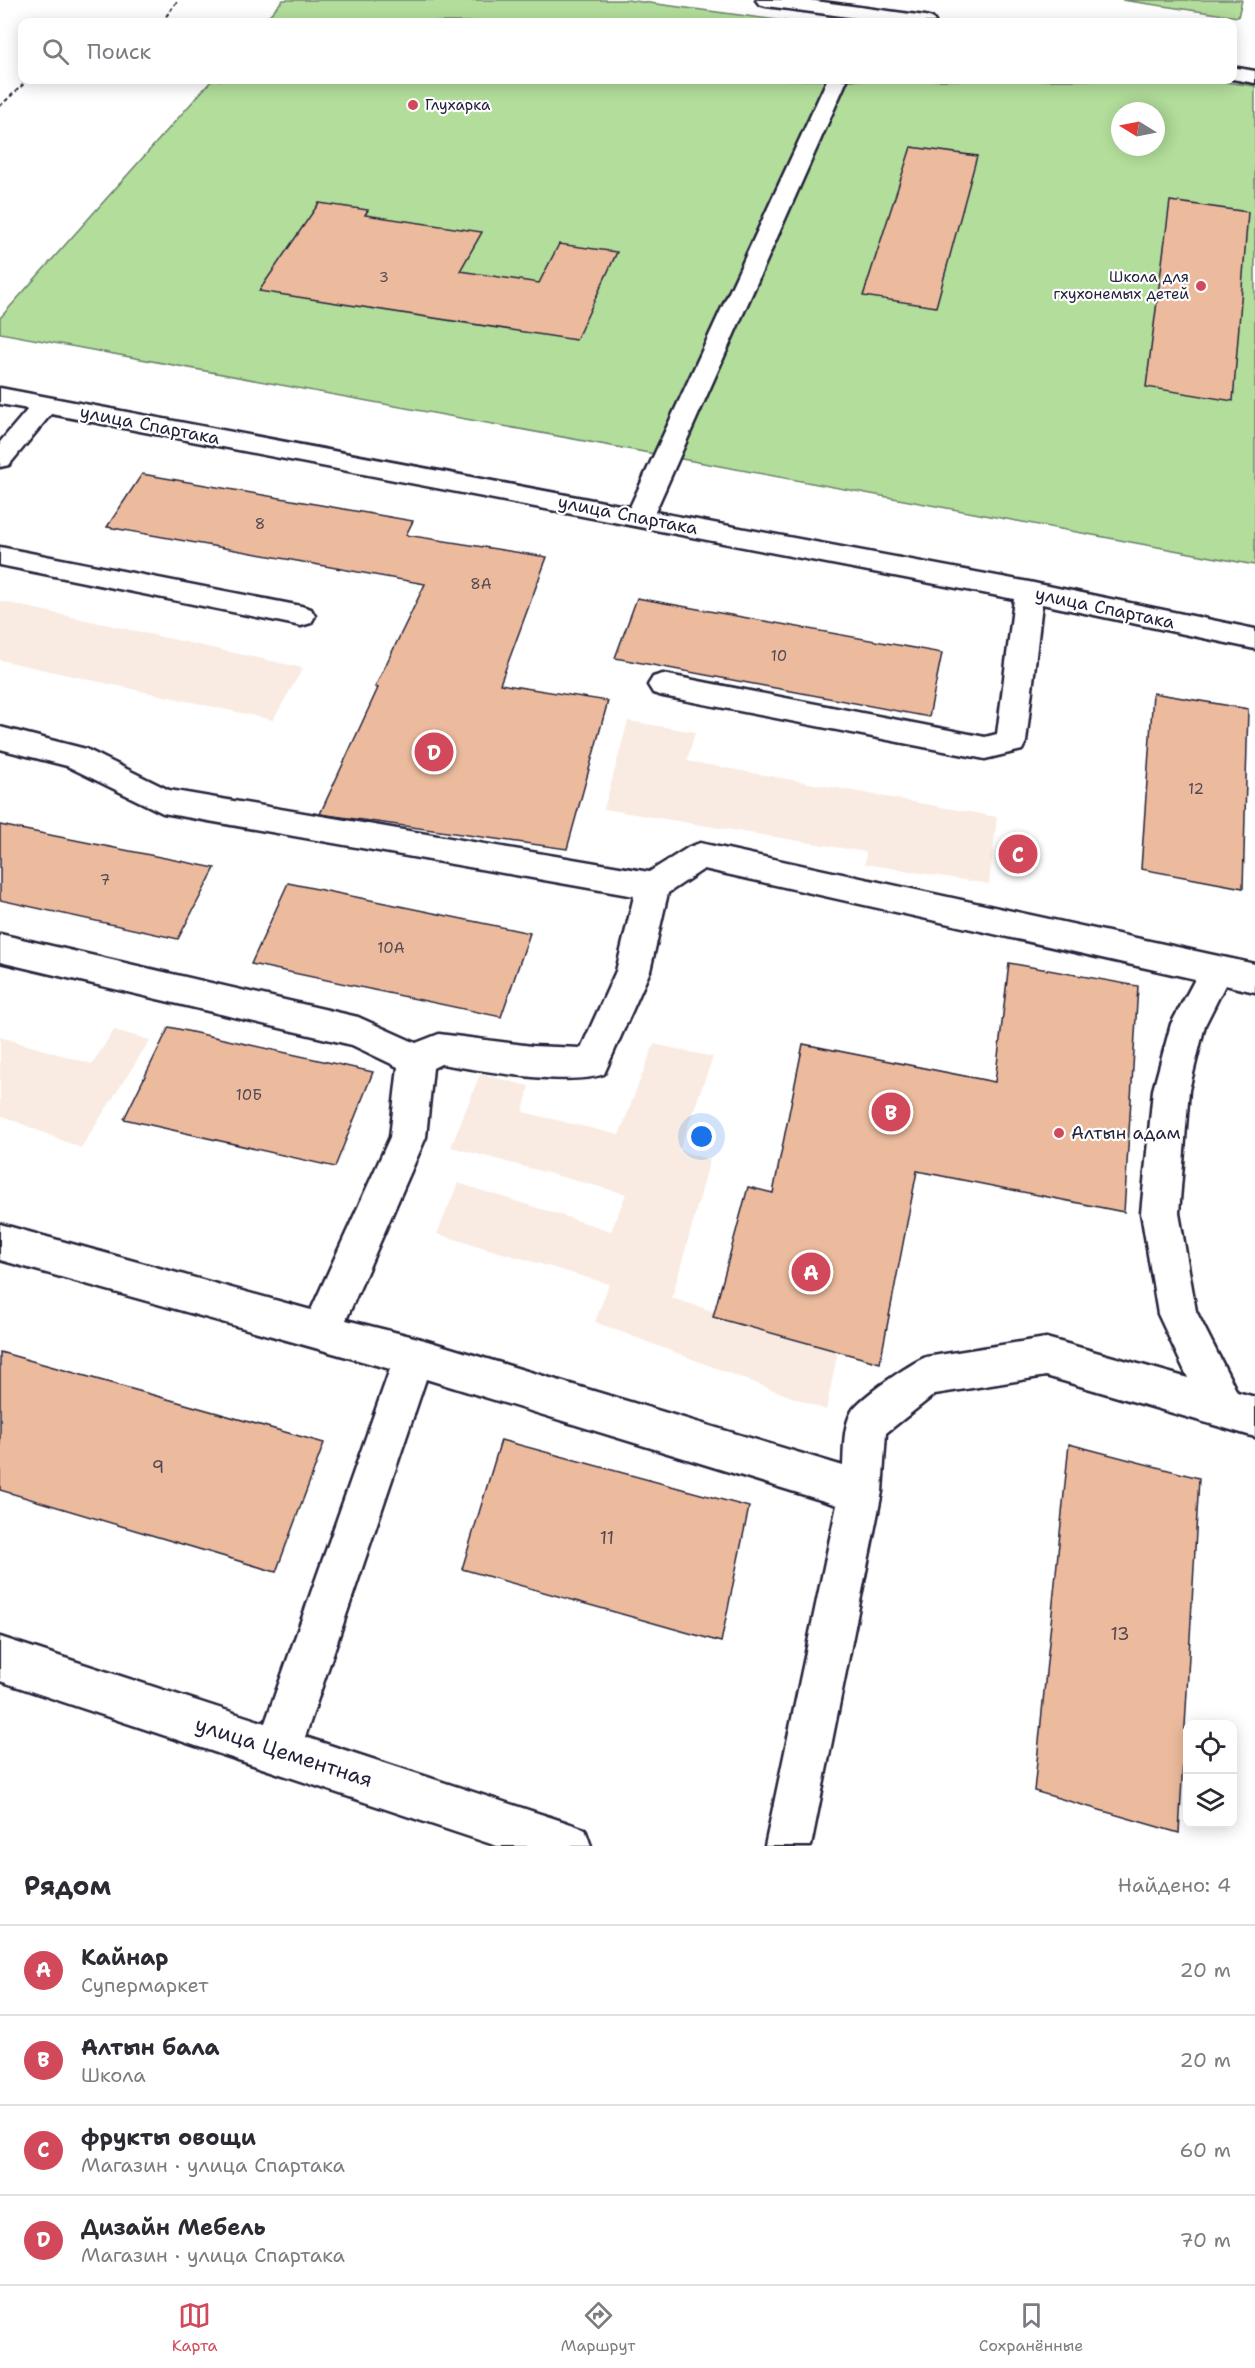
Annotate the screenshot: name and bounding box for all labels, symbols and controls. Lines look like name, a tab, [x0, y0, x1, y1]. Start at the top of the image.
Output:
search box	[18, 18, 1237, 84]
icon: search	[39, 35, 72, 68]
text: Поиск	[87, 37, 151, 66]
place label: Глухарка	[425, 95, 491, 115]
marker: Глухарка	[406, 98, 420, 112]
north arrow	[1111, 102, 1165, 156]
place label: Школа для гхухонемых детей	[1054, 267, 1189, 304]
house number: 3	[379, 268, 389, 286]
marker: Школа для гхухонемых детей	[1194, 279, 1208, 293]
street label: улица Спартака	[78, 400, 222, 450]
street label: улица Спартака	[556, 490, 700, 540]
house number: 8	[255, 514, 265, 534]
house number: 8А	[470, 574, 492, 594]
street label: улица Спартака	[1033, 581, 1177, 635]
house number: 10	[771, 646, 787, 666]
pin: D	[414, 730, 454, 774]
house number: 12	[1188, 779, 1204, 799]
pin: C	[998, 832, 1038, 876]
house number: 7	[100, 870, 110, 890]
house number: 10А	[377, 938, 405, 958]
house number: 10Б	[236, 1085, 262, 1105]
pin: B	[872, 1090, 910, 1134]
place label: Алтын адам	[1071, 1121, 1180, 1145]
your location	[687, 1122, 716, 1151]
marker: Алтын адам	[1052, 1126, 1066, 1140]
pin: A	[792, 1250, 830, 1294]
house number: 9	[152, 1455, 164, 1479]
house number: 11	[600, 1526, 614, 1550]
house number: 13	[1110, 1622, 1130, 1646]
street label: улица Цементная	[192, 1710, 376, 1794]
map controls	[1183, 1720, 1237, 1828]
button: locate	[1183, 1720, 1237, 1774]
button: layers	[1183, 1774, 1237, 1828]
text: Рядом	[24, 1868, 111, 1903]
text: Найдено: 4	[1118, 1872, 1231, 1898]
text: Кайнар	[81, 1943, 168, 1972]
text: A	[36, 1957, 51, 1983]
text: 20 m	[1180, 1957, 1231, 1983]
text: Супермаркет	[81, 1972, 208, 1998]
text: Алтын бала	[81, 2033, 220, 2062]
text: B	[37, 2047, 50, 2073]
text: 20 m	[1180, 2047, 1231, 2073]
text: Школа	[81, 2062, 146, 2088]
text: фрукты овощи	[81, 2123, 256, 2152]
text: C	[37, 2137, 50, 2163]
text: 60 m	[1179, 2137, 1231, 2163]
text: Магазин · улица Спартака	[81, 2152, 345, 2178]
text: Дизайн Мебель	[81, 2213, 266, 2242]
text: D	[36, 2227, 51, 2253]
text: 70 m	[1179, 2227, 1231, 2253]
text: Магазин · улица Спартака	[81, 2242, 345, 2268]
tab: Карта	[172, 2299, 217, 2356]
tab: Маршрут	[561, 2299, 635, 2356]
tab: Сохранённые	[979, 2299, 1083, 2356]

